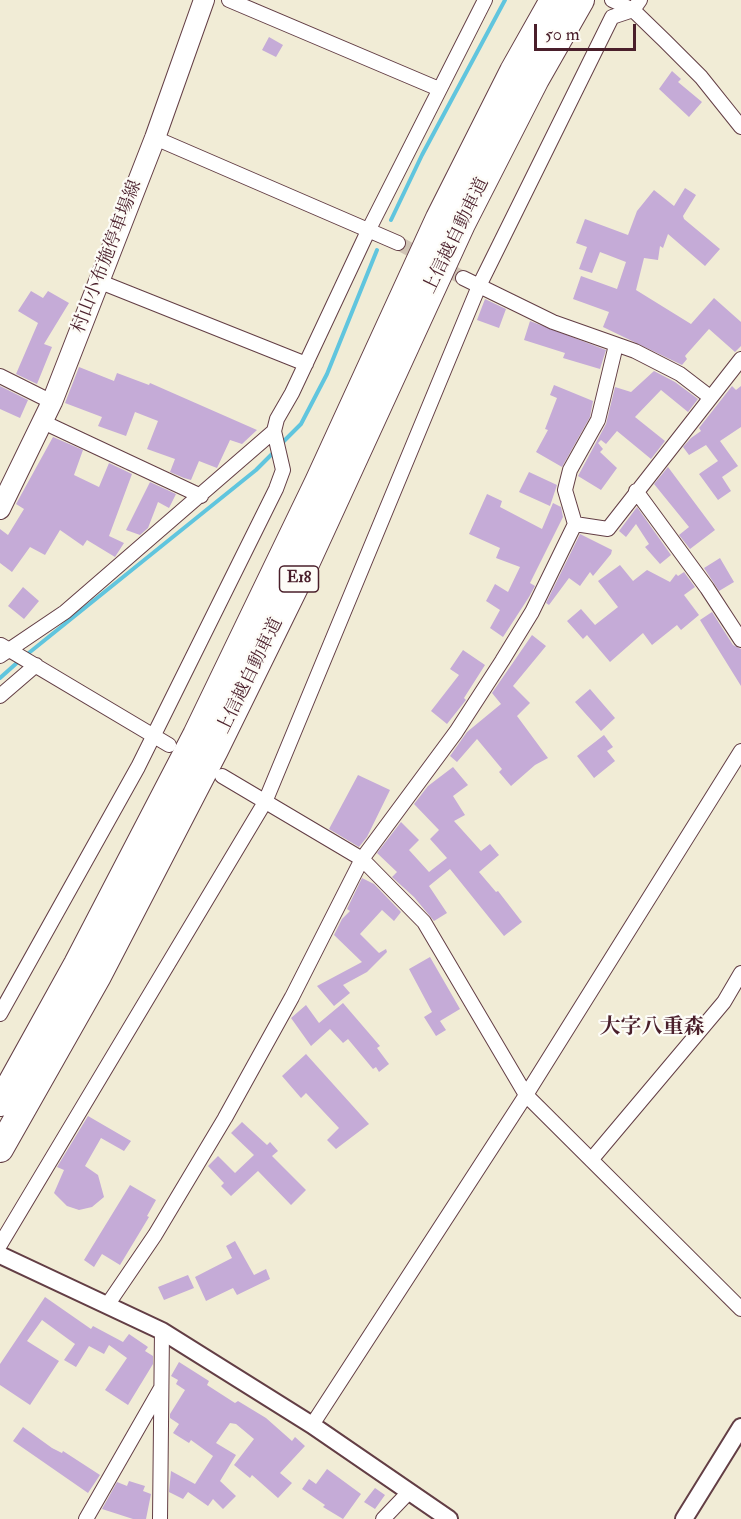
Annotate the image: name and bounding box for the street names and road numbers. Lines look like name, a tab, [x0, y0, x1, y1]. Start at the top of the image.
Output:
street label: 上信越自動車道	[420, 175, 494, 297]
street label: 村山小布施停車場線	[69, 178, 147, 336]
road number: E18	[280, 566, 318, 592]
street label: 上信越自動車道	[214, 615, 288, 737]

